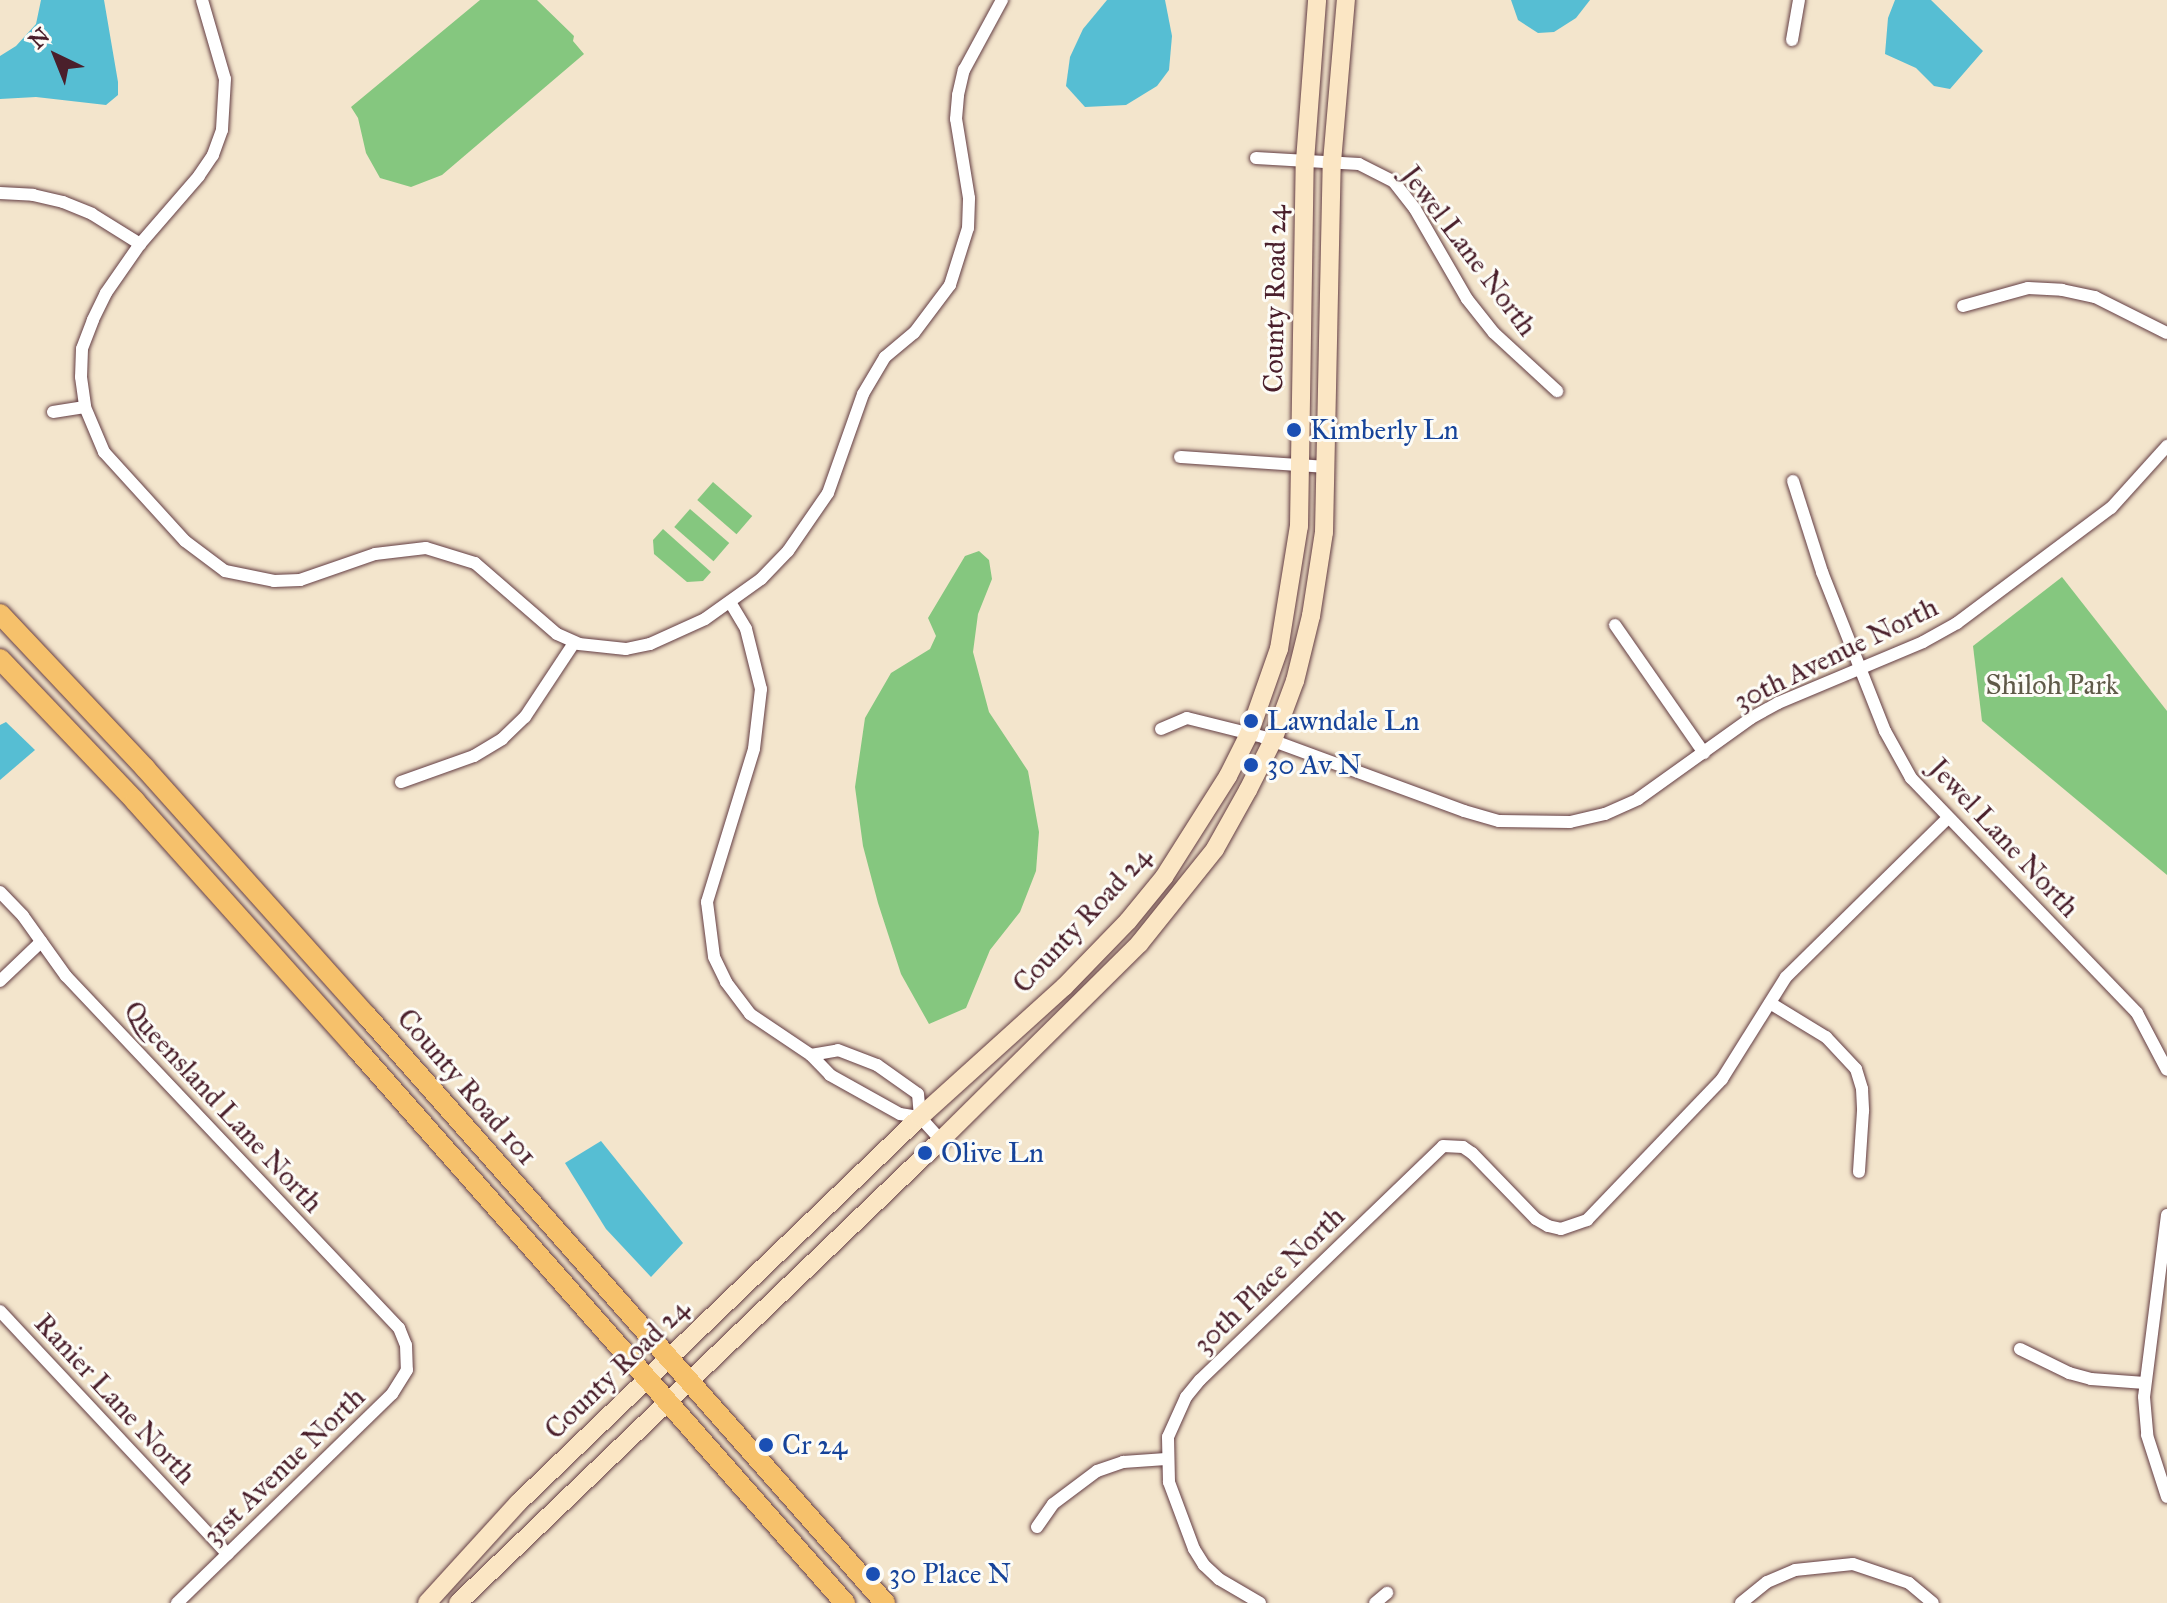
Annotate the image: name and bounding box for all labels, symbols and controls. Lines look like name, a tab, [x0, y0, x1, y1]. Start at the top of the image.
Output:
north arrow	[16, 16, 96, 96]
text: N	[23, 22, 55, 54]
street label: Jewel Lane North	[1394, 159, 1544, 343]
street label: County Road 24	[1257, 205, 1293, 393]
place label: Kimberly Ln	[1310, 413, 1459, 447]
marker: Kimberly Ln	[1285, 421, 1303, 439]
street label: 30th Avenue North	[1729, 590, 1943, 718]
park label: Shiloh Park	[1985, 668, 2119, 702]
place label: Lawndale Ln	[1267, 704, 1420, 738]
marker: Lawndale Ln	[1242, 712, 1260, 730]
place label: 30 Av N	[1267, 748, 1362, 782]
street label: Jewel Lane North	[1922, 752, 2086, 924]
marker: 30 Av N	[1242, 756, 1260, 774]
street label: County Road 24	[1006, 840, 1158, 1000]
street label: Queensland Lane North	[116, 994, 330, 1220]
street label: County Road 101	[390, 1002, 544, 1172]
place label: Olive Ln	[941, 1136, 1044, 1170]
marker: Olive Ln	[916, 1144, 934, 1162]
street label: 30th Place North	[1186, 1199, 1352, 1361]
street label: County Road 24	[538, 1292, 696, 1446]
street label: Ranier Lane North	[27, 1307, 203, 1491]
street label: 31st Avenue North	[196, 1380, 372, 1552]
place label: Cr 24	[782, 1428, 847, 1462]
marker: Cr 24	[757, 1436, 775, 1454]
place label: 30 Place N	[889, 1557, 1011, 1591]
marker: 30 Place N	[864, 1565, 882, 1583]

